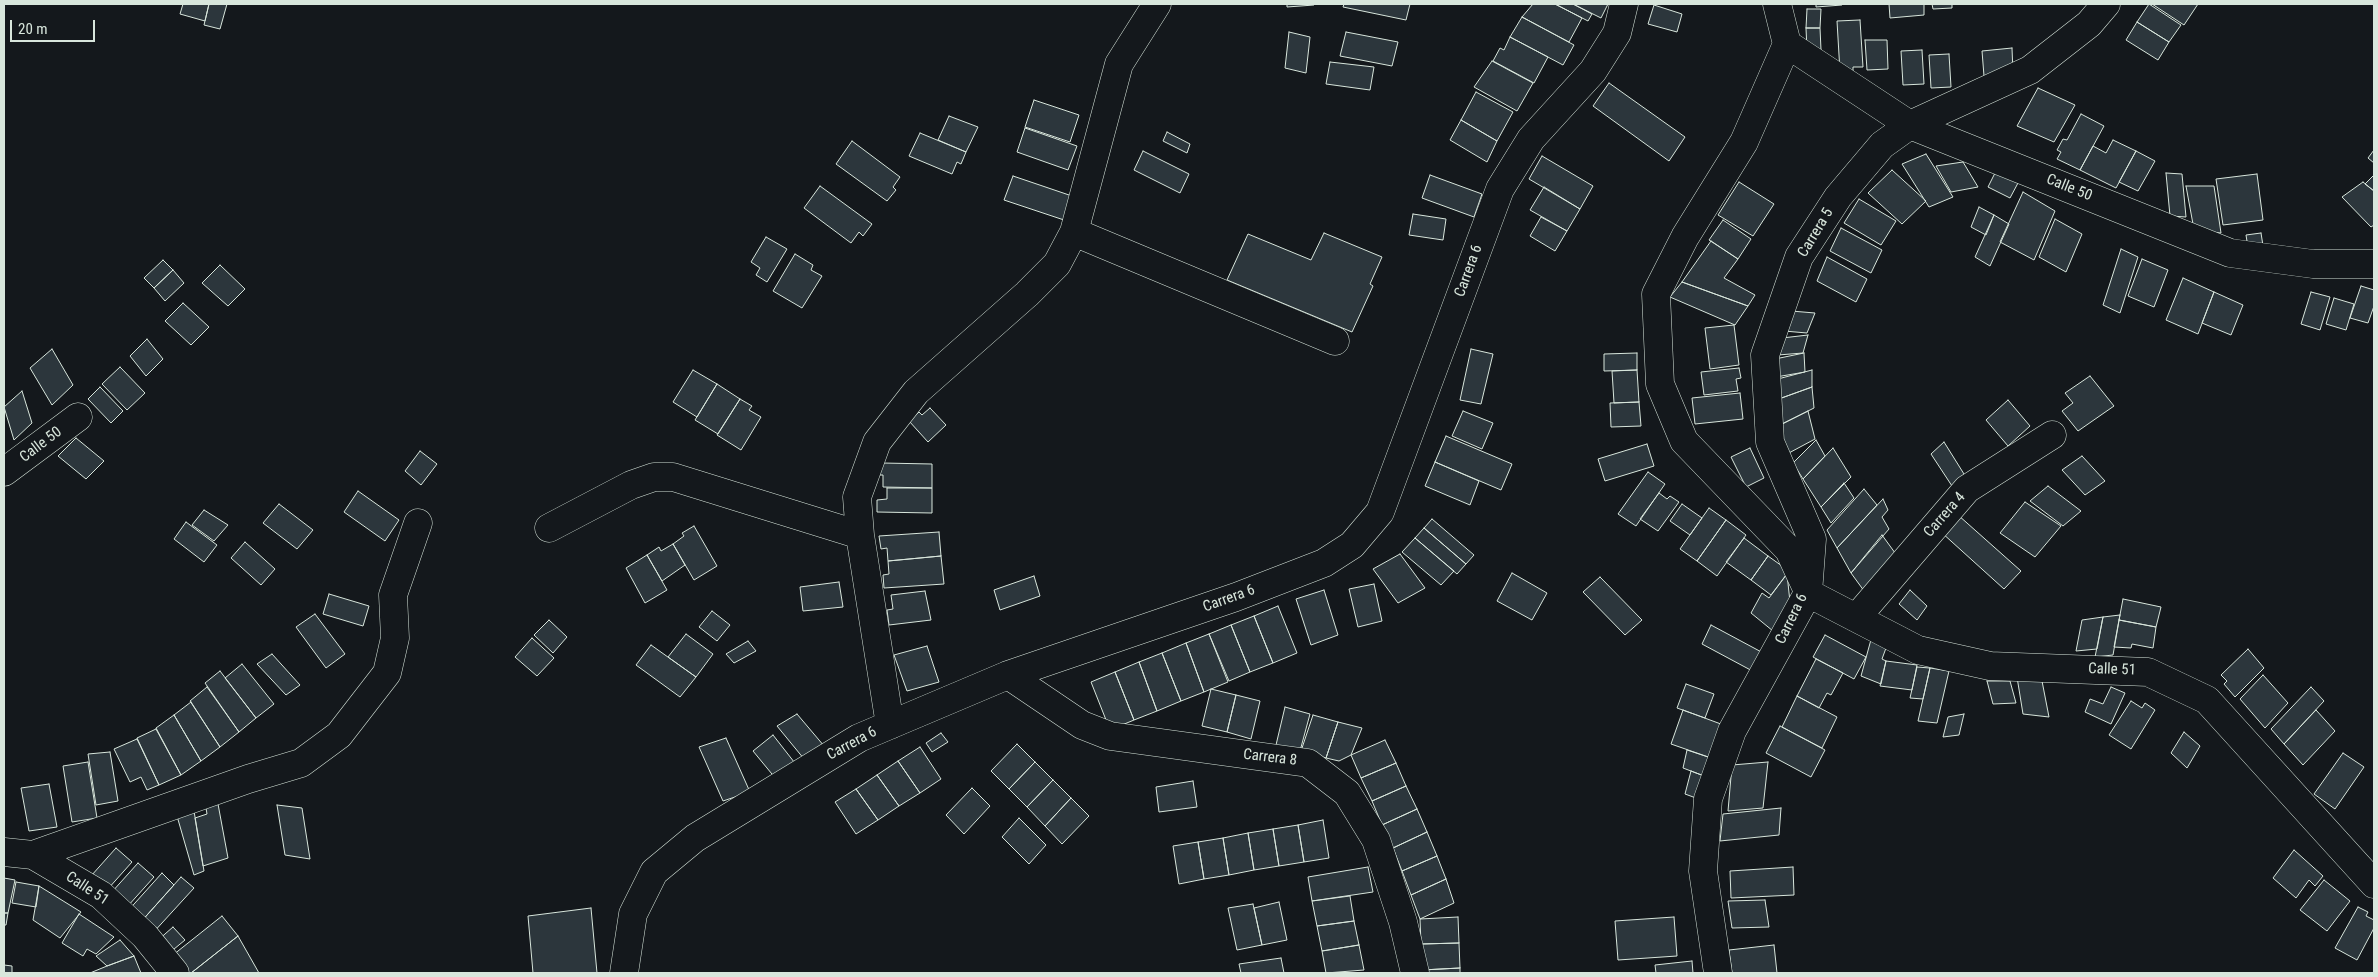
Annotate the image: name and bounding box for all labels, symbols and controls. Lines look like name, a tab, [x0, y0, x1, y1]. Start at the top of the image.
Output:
scale bar	[12, 10, 98, 42]
text: 20 m	[18, 20, 48, 38]
street label: Calle 50	[2043, 171, 2095, 205]
street label: Carrera 5	[1794, 205, 1838, 261]
street label: Carrera 6	[1451, 243, 1487, 299]
street label: Calle 50	[16, 423, 66, 467]
street label: Carrera 4	[1920, 489, 1970, 541]
street label: Carrera 6	[1201, 581, 1257, 617]
street label: Carrera 6	[1772, 591, 1812, 647]
street label: Calle 51	[2088, 660, 2136, 680]
street label: Carrera 6	[824, 723, 880, 765]
street label: Carrera 8	[1242, 746, 1298, 770]
street label: Calle 51	[62, 868, 112, 910]

